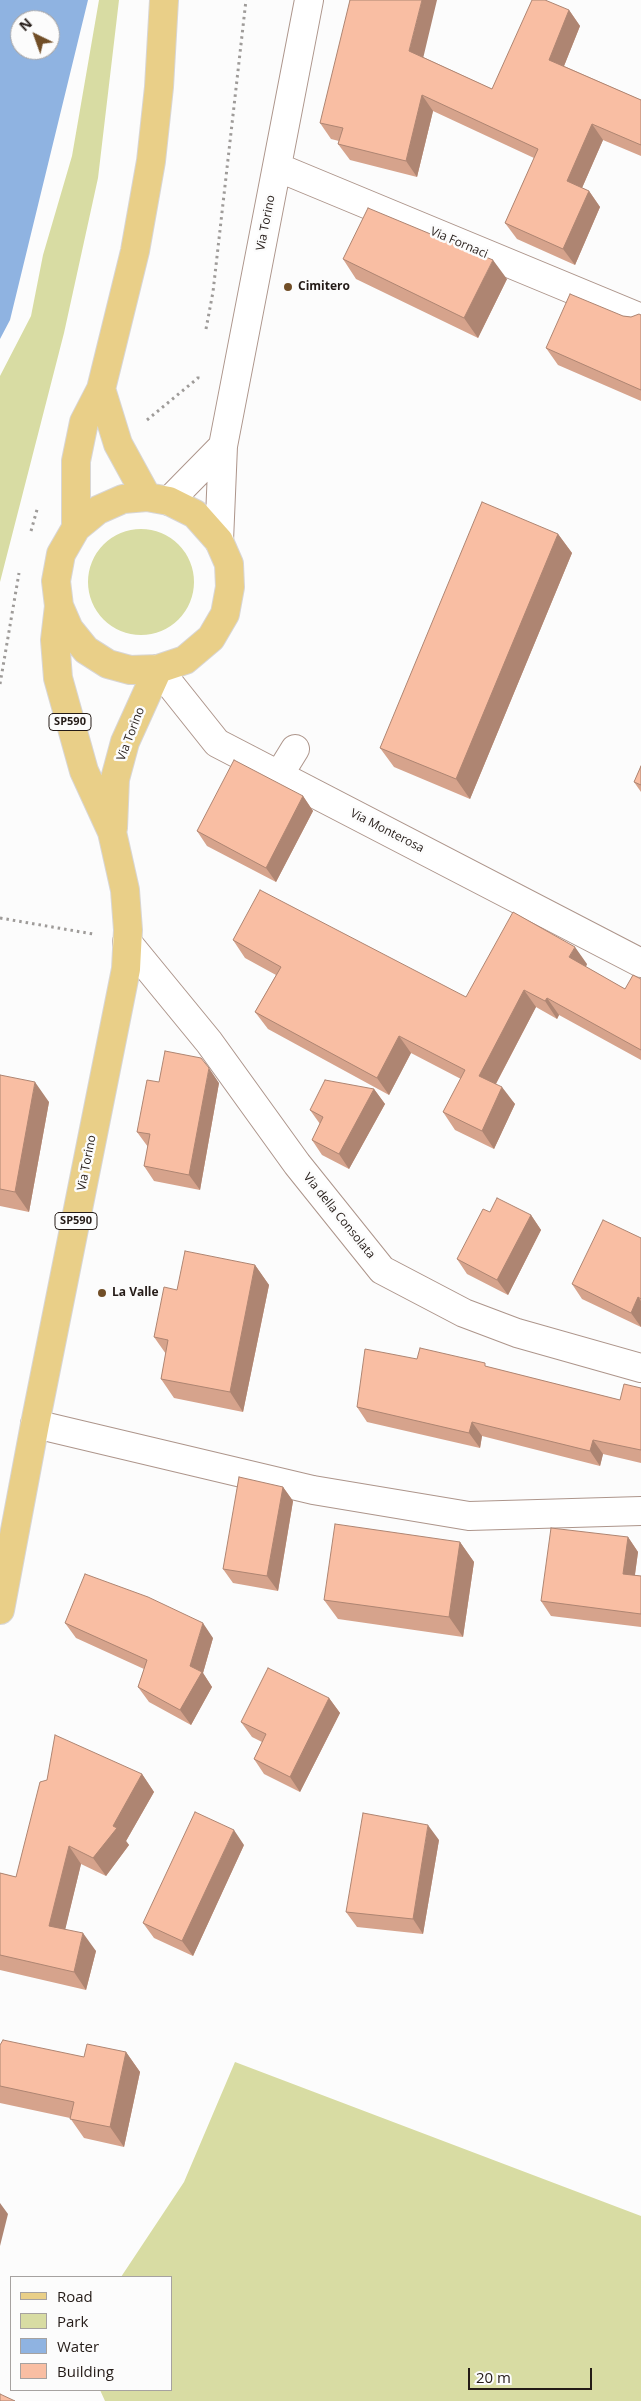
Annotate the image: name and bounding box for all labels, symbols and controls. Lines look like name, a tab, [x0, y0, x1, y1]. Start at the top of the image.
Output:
north arrow	[10, 10, 60, 60]
text: N	[15, 13, 36, 35]
street label: Via Torino	[254, 194, 278, 252]
street label: Via Fornaci	[428, 224, 490, 262]
place label: Cimitero	[298, 280, 350, 294]
marker: Cimitero	[282, 281, 294, 293]
street label: Via Torino	[114, 705, 148, 763]
road number: SP590	[49, 714, 91, 730]
street label: Via Monterosa	[348, 806, 426, 856]
street label: Via Torino	[75, 1134, 99, 1192]
street label: Via della Consolata	[300, 1170, 378, 1262]
road number: SP590	[55, 1212, 97, 1230]
place label: La Valle	[112, 1286, 159, 1300]
marker: La Valle	[96, 1287, 108, 1299]
legend	[10, 2276, 172, 2391]
text: Road	[57, 2286, 93, 2306]
text: Park	[57, 2311, 88, 2331]
text: Water	[57, 2336, 99, 2356]
scale bar	[471, 2358, 595, 2390]
text: Building	[57, 2361, 114, 2381]
text: 20 m	[476, 2367, 511, 2387]

